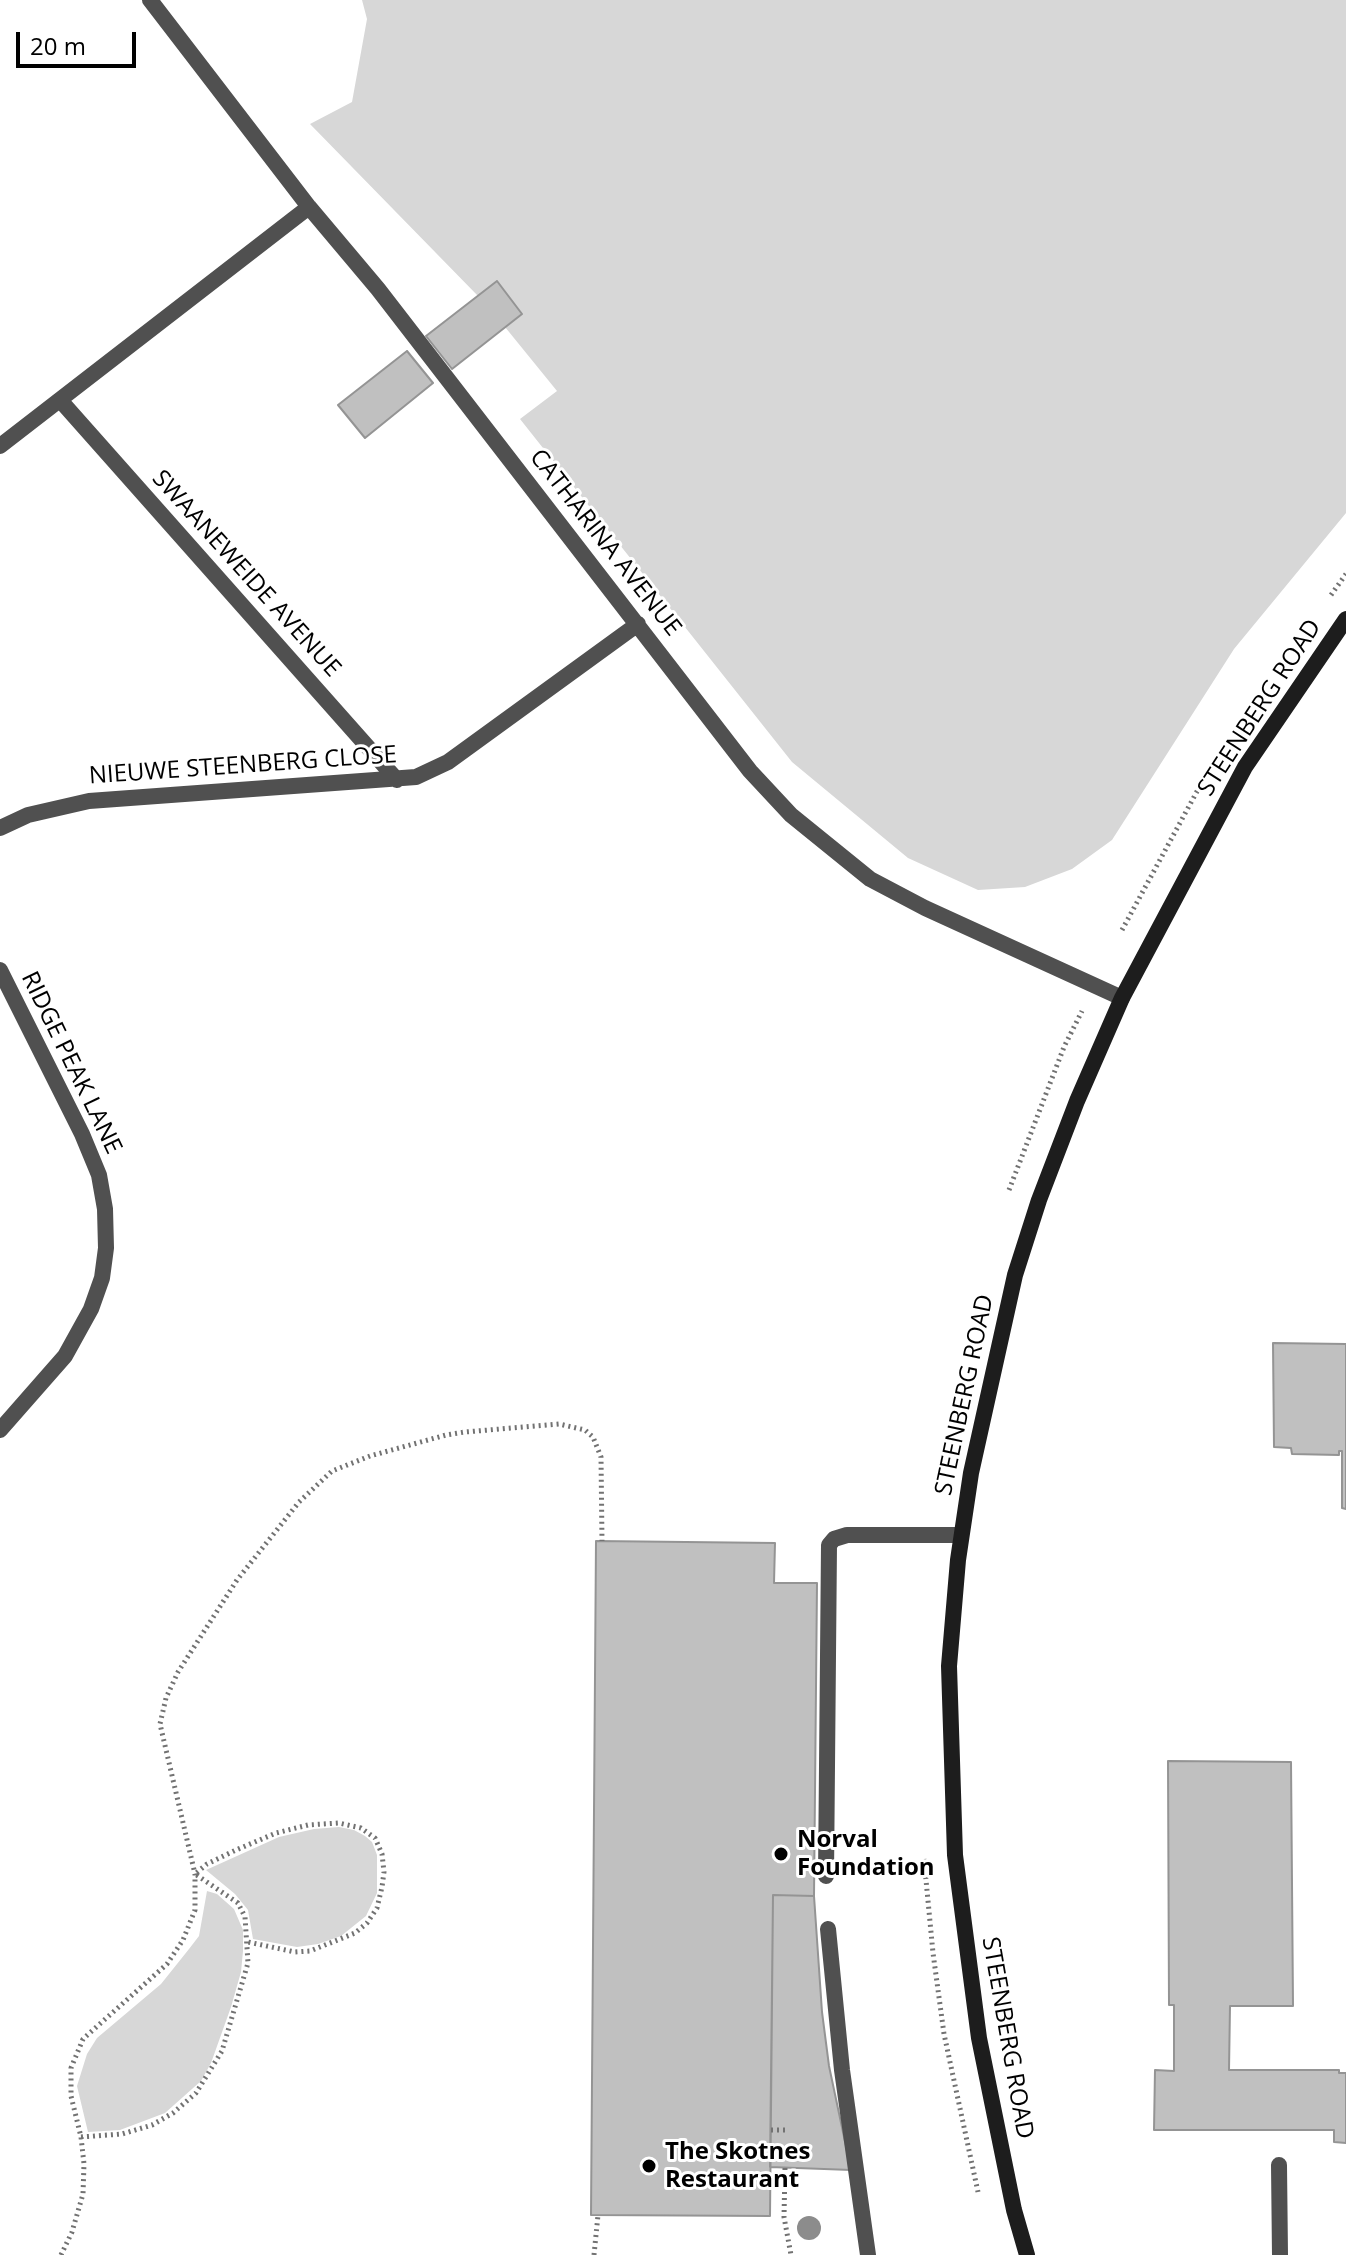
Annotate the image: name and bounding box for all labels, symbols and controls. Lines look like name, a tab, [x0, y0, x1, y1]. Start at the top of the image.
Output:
scale bar	[20, 16, 140, 66]
text: 20 m	[30, 29, 86, 62]
street label: CATHARINA AVENUE	[523, 444, 687, 642]
street label: SWAANEWEIDE AVENUE	[146, 465, 346, 683]
street label: STEENBERG ROAD	[1192, 614, 1328, 802]
street label: NIEUWE STEENBERG CLOSE	[88, 741, 398, 791]
street label: RIDGE PEAK LANE	[14, 967, 128, 1159]
street label: STEENBERG ROAD	[930, 1292, 1000, 1498]
place label: Norval Foundation	[797, 1826, 935, 1882]
marker: Norval Foundation	[772, 1845, 790, 1863]
street label: STEENBERG ROAD	[975, 1935, 1039, 2141]
place label: The Skotnes Restaurant	[665, 2138, 810, 2194]
marker: The Skotnes Restaurant	[640, 2157, 658, 2175]

